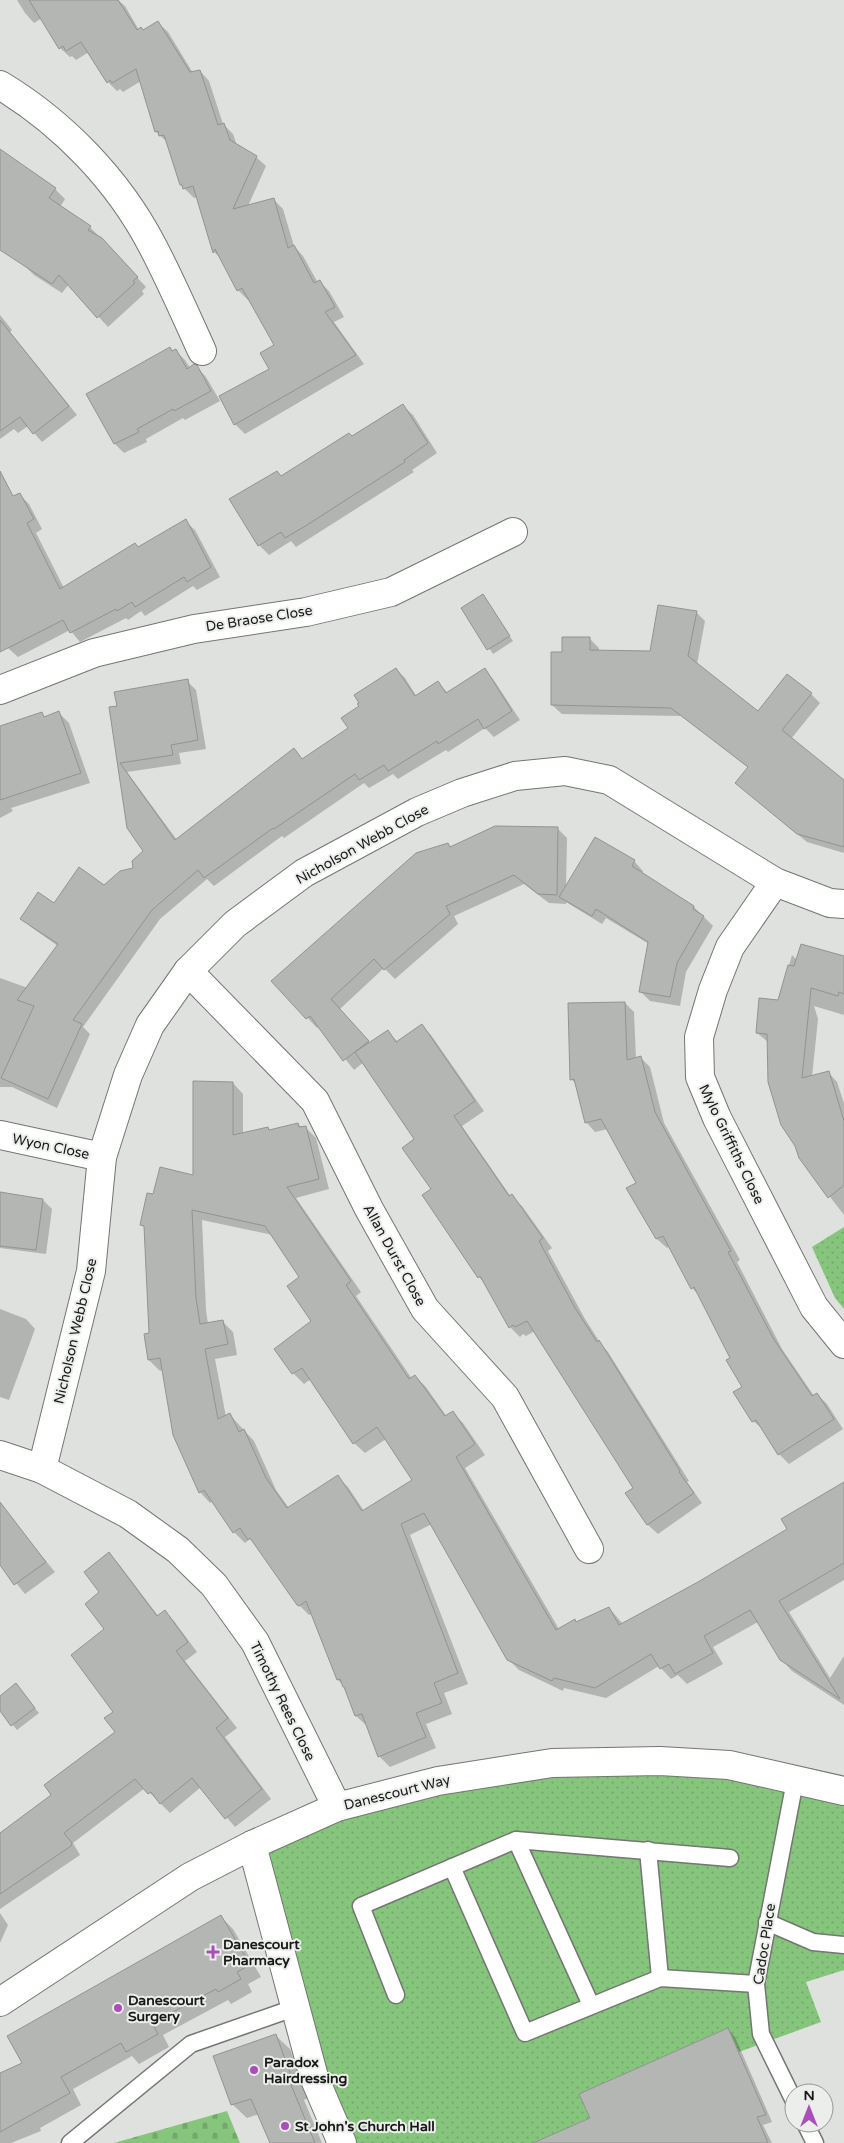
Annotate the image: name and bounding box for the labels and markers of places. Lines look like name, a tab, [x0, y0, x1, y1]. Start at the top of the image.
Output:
place label: Danescourt Pharmacy	[223, 1936, 300, 1969]
marker: Danescourt Pharmacy	[207, 1946, 219, 1958]
place label: Danescourt Surgery	[128, 1992, 205, 2025]
marker: Danescourt Surgery	[112, 2002, 124, 2014]
place label: Paradox Hairdressing	[264, 2054, 347, 2087]
marker: Paradox Hairdressing	[248, 2064, 260, 2076]
place label: St John's Church Hall	[295, 2118, 435, 2135]
marker: St John's Church Hall	[279, 2120, 291, 2132]

